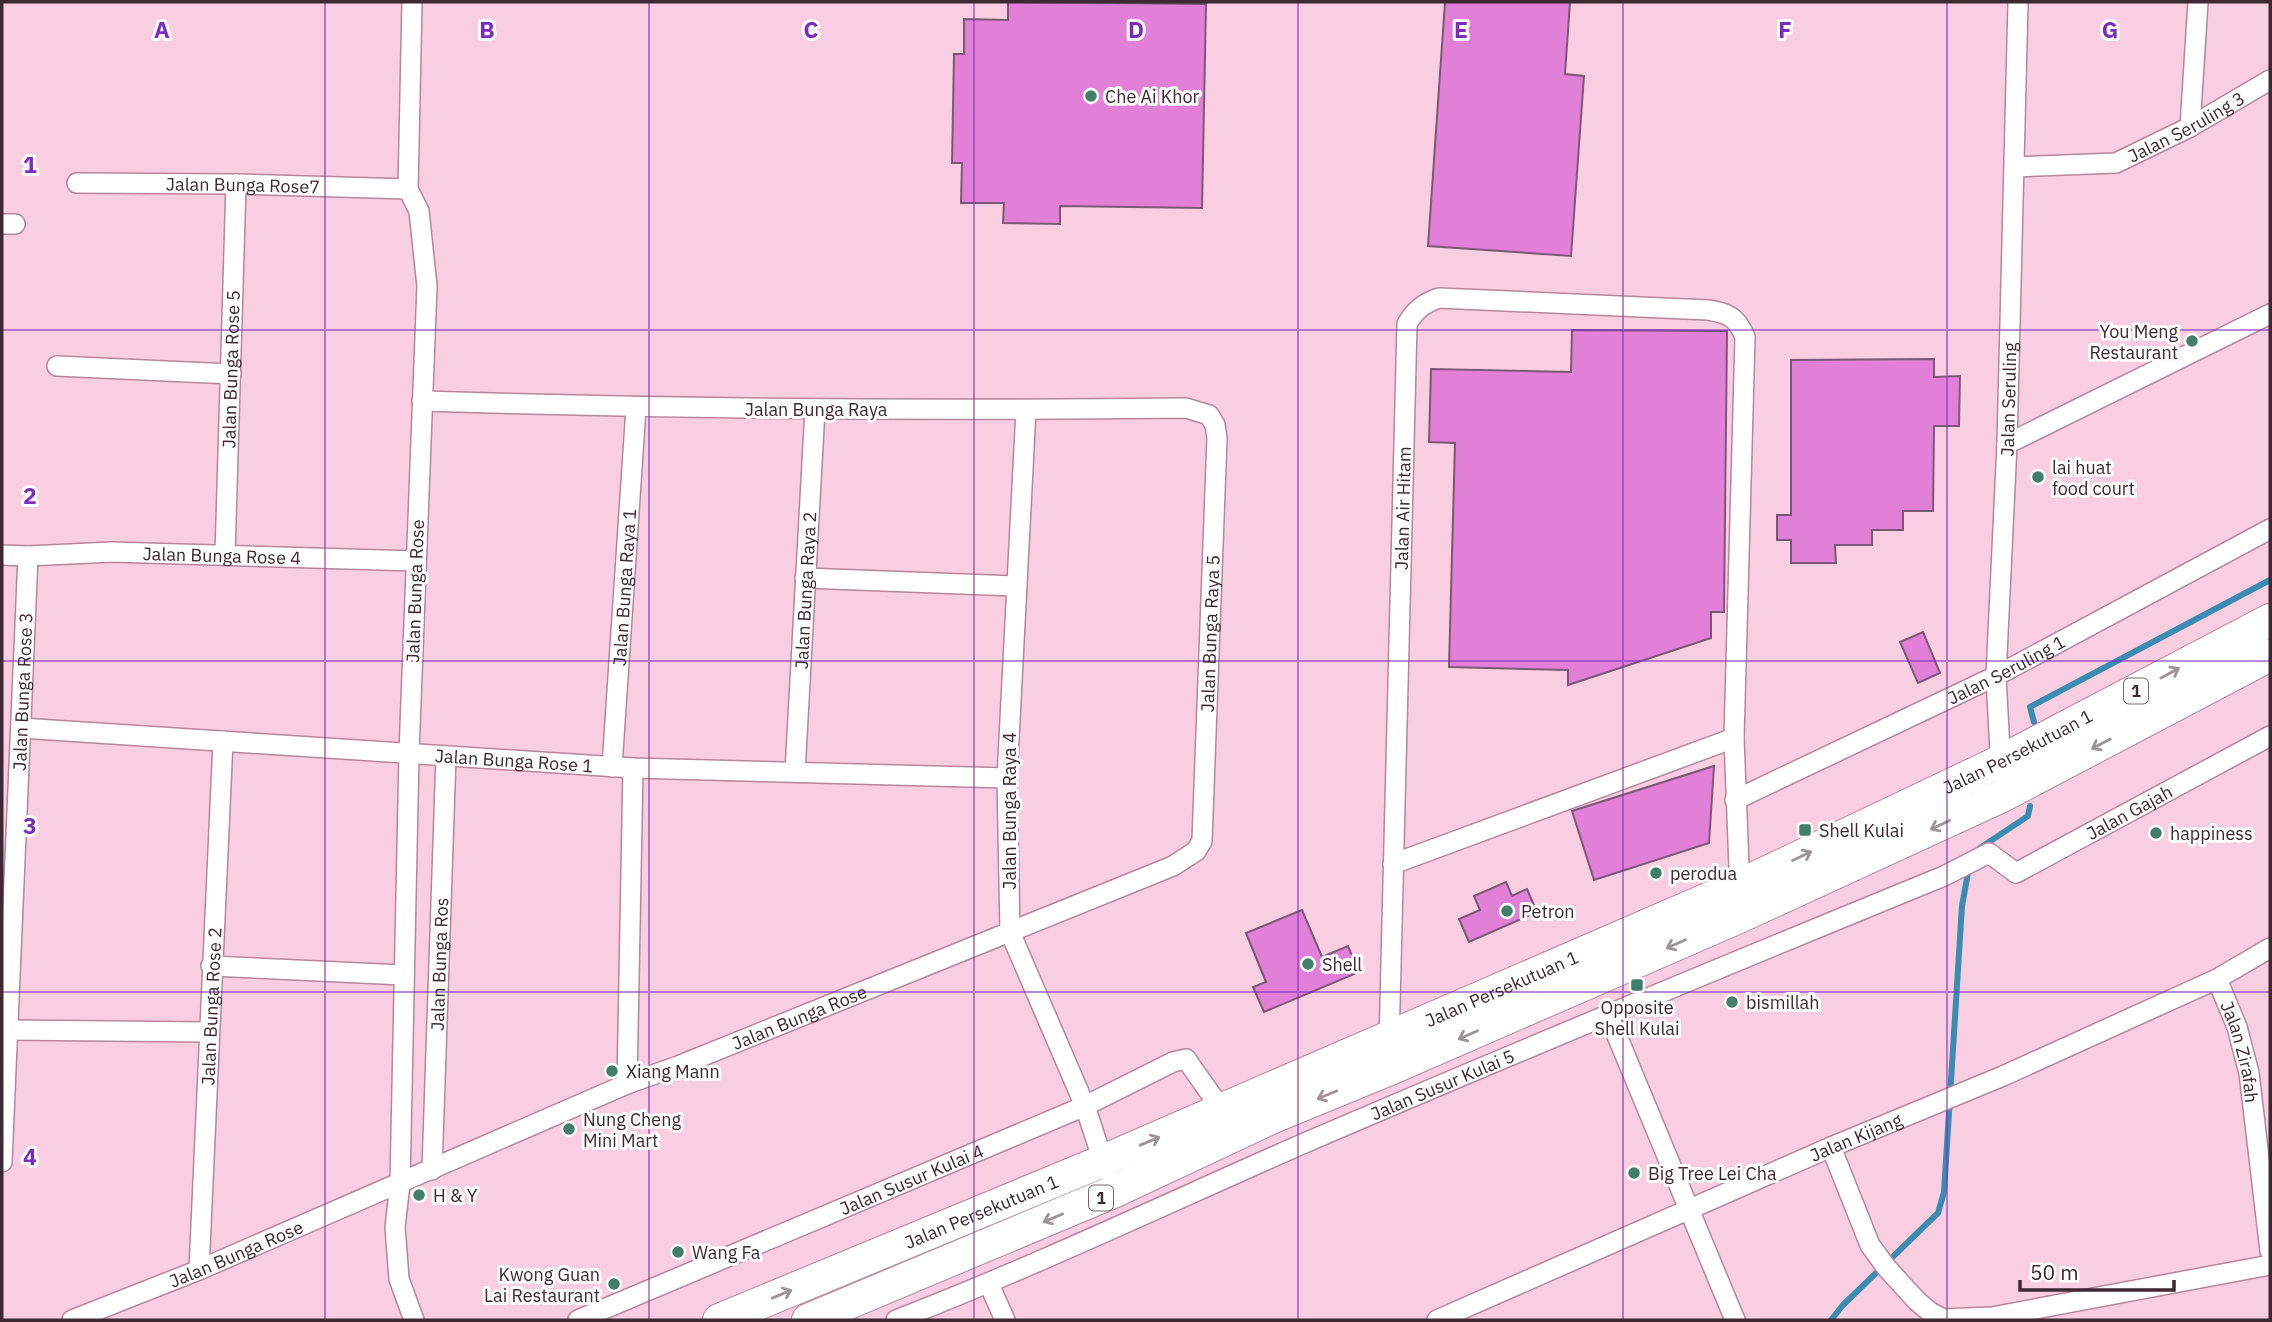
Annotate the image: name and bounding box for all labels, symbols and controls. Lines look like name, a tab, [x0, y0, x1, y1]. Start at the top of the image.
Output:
text: A	[154, 14, 170, 44]
text: B	[479, 14, 495, 44]
text: C	[804, 14, 819, 44]
text: D	[1128, 14, 1144, 44]
text: E	[1454, 14, 1468, 44]
text: F	[1778, 14, 1792, 44]
text: G	[2102, 14, 2118, 44]
place label: Che Ai Khor	[1105, 85, 1200, 108]
street label: Jalan Seruling 3	[2124, 86, 2249, 167]
marker: Che Ai Khor	[1083, 88, 1099, 104]
text: 1	[23, 149, 37, 179]
street label: Jalan Bunga Rose7	[166, 172, 320, 198]
street label: Jalan Bunga Rose 5	[217, 290, 244, 449]
place label: You Meng Restaurant	[2089, 320, 2178, 364]
marker: You Meng Restaurant	[2184, 333, 2200, 349]
street label: Jalan Seruling	[1995, 342, 2021, 457]
street label: Jalan Bunga Raya	[745, 398, 888, 421]
street label: Jalan Air Hitam	[1389, 446, 1415, 570]
place label: lai huat food court	[2052, 456, 2135, 500]
marker: lai huat food court	[2030, 469, 2046, 485]
text: 2	[23, 480, 37, 510]
street label: Jalan Bunga Raya 1	[607, 508, 641, 667]
street label: Jalan Bunga Raya 2	[789, 511, 821, 670]
street label: Jalan Bunga Rose	[401, 519, 429, 663]
street label: Jalan Bunga Rose 4	[142, 541, 302, 569]
street label: Jalan Bunga Raya 5	[1195, 554, 1224, 713]
street label: Jalan Bunga Rose 3	[7, 612, 37, 771]
street label: Jalan Seruling 1	[1944, 630, 2069, 709]
one-way arrow	[2159, 666, 2180, 679]
road number: 1	[2124, 678, 2148, 704]
street label: Jalan Persekutuan 1	[1939, 704, 2096, 798]
street label: Jalan Bunga Raya 4	[998, 732, 1021, 890]
one-way arrow	[2092, 737, 2112, 751]
street label: Jalan Bunga Rose 1	[434, 744, 594, 777]
street label: Jalan Gajah	[2082, 779, 2176, 844]
text: 3	[23, 810, 37, 840]
one-way arrow	[1930, 818, 1951, 832]
place label: Shell Kulai	[1819, 819, 1904, 842]
marker: Shell Kulai	[1797, 822, 1813, 838]
place label: happiness	[2170, 822, 2253, 845]
marker: happiness	[2148, 825, 2164, 841]
one-way arrow	[1791, 848, 1812, 862]
place label: perodua	[1670, 862, 1738, 885]
marker: perodua	[1648, 865, 1664, 881]
street label: Jalan Bunga Ros	[425, 897, 453, 1031]
place label: Petron	[1521, 900, 1575, 923]
marker: Petron	[1499, 903, 1515, 919]
street label: Jalan Bunga Rose 2	[196, 927, 226, 1086]
one-way arrow	[1666, 939, 1687, 952]
street label: Jalan Persekutuan 1	[1421, 945, 1582, 1032]
place label: Shell	[1322, 953, 1362, 976]
marker: Shell	[1300, 956, 1316, 972]
marker: Opposite Shell Kulai	[1629, 977, 1645, 993]
street label: Jalan Bunga Rose	[728, 979, 870, 1055]
place label: bismillah	[1746, 991, 1819, 1014]
marker: bismillah	[1724, 994, 1740, 1010]
place label: Opposite Shell Kulai	[1595, 996, 1679, 1040]
street label: Jalan Zirafah	[2216, 997, 2264, 1104]
one-way arrow	[1457, 1030, 1479, 1043]
street label: Jalan Susur Kulai 5	[1367, 1044, 1518, 1125]
place label: Xiang Mann	[626, 1060, 720, 1083]
marker: Xiang Mann	[604, 1063, 620, 1079]
one-way arrow	[1317, 1089, 1339, 1102]
street label: Jalan Kijang	[1806, 1107, 1906, 1166]
place label: Nung Cheng Mini Mart	[583, 1108, 681, 1152]
marker: Nung Cheng Mini Mart	[561, 1121, 577, 1137]
one-way arrow	[1139, 1133, 1160, 1146]
street label: Jalan Susur Kulai 4	[836, 1139, 987, 1220]
text: 4	[23, 1141, 37, 1171]
place label: Big Tree Lei Cha	[1648, 1162, 1777, 1185]
marker: Big Tree Lei Cha	[1626, 1165, 1642, 1181]
street label: Jalan Persekutuan 1	[901, 1169, 1062, 1253]
place label: H & Y	[433, 1184, 478, 1207]
road number: 1	[1089, 1186, 1113, 1210]
marker: H & Y	[411, 1187, 427, 1203]
one-way arrow	[1042, 1212, 1064, 1225]
street label: Jalan Bunga Rose	[166, 1215, 307, 1292]
place label: Wang Fa	[692, 1241, 761, 1264]
marker: Wang Fa	[670, 1244, 686, 1260]
scale bar	[2020, 1248, 2174, 1292]
text: 50 m	[2030, 1258, 2079, 1286]
place label: Kwong Guan Lai Restaurant	[484, 1263, 600, 1307]
marker: Kwong Guan Lai Restaurant	[606, 1276, 622, 1292]
one-way arrow	[770, 1287, 792, 1300]

